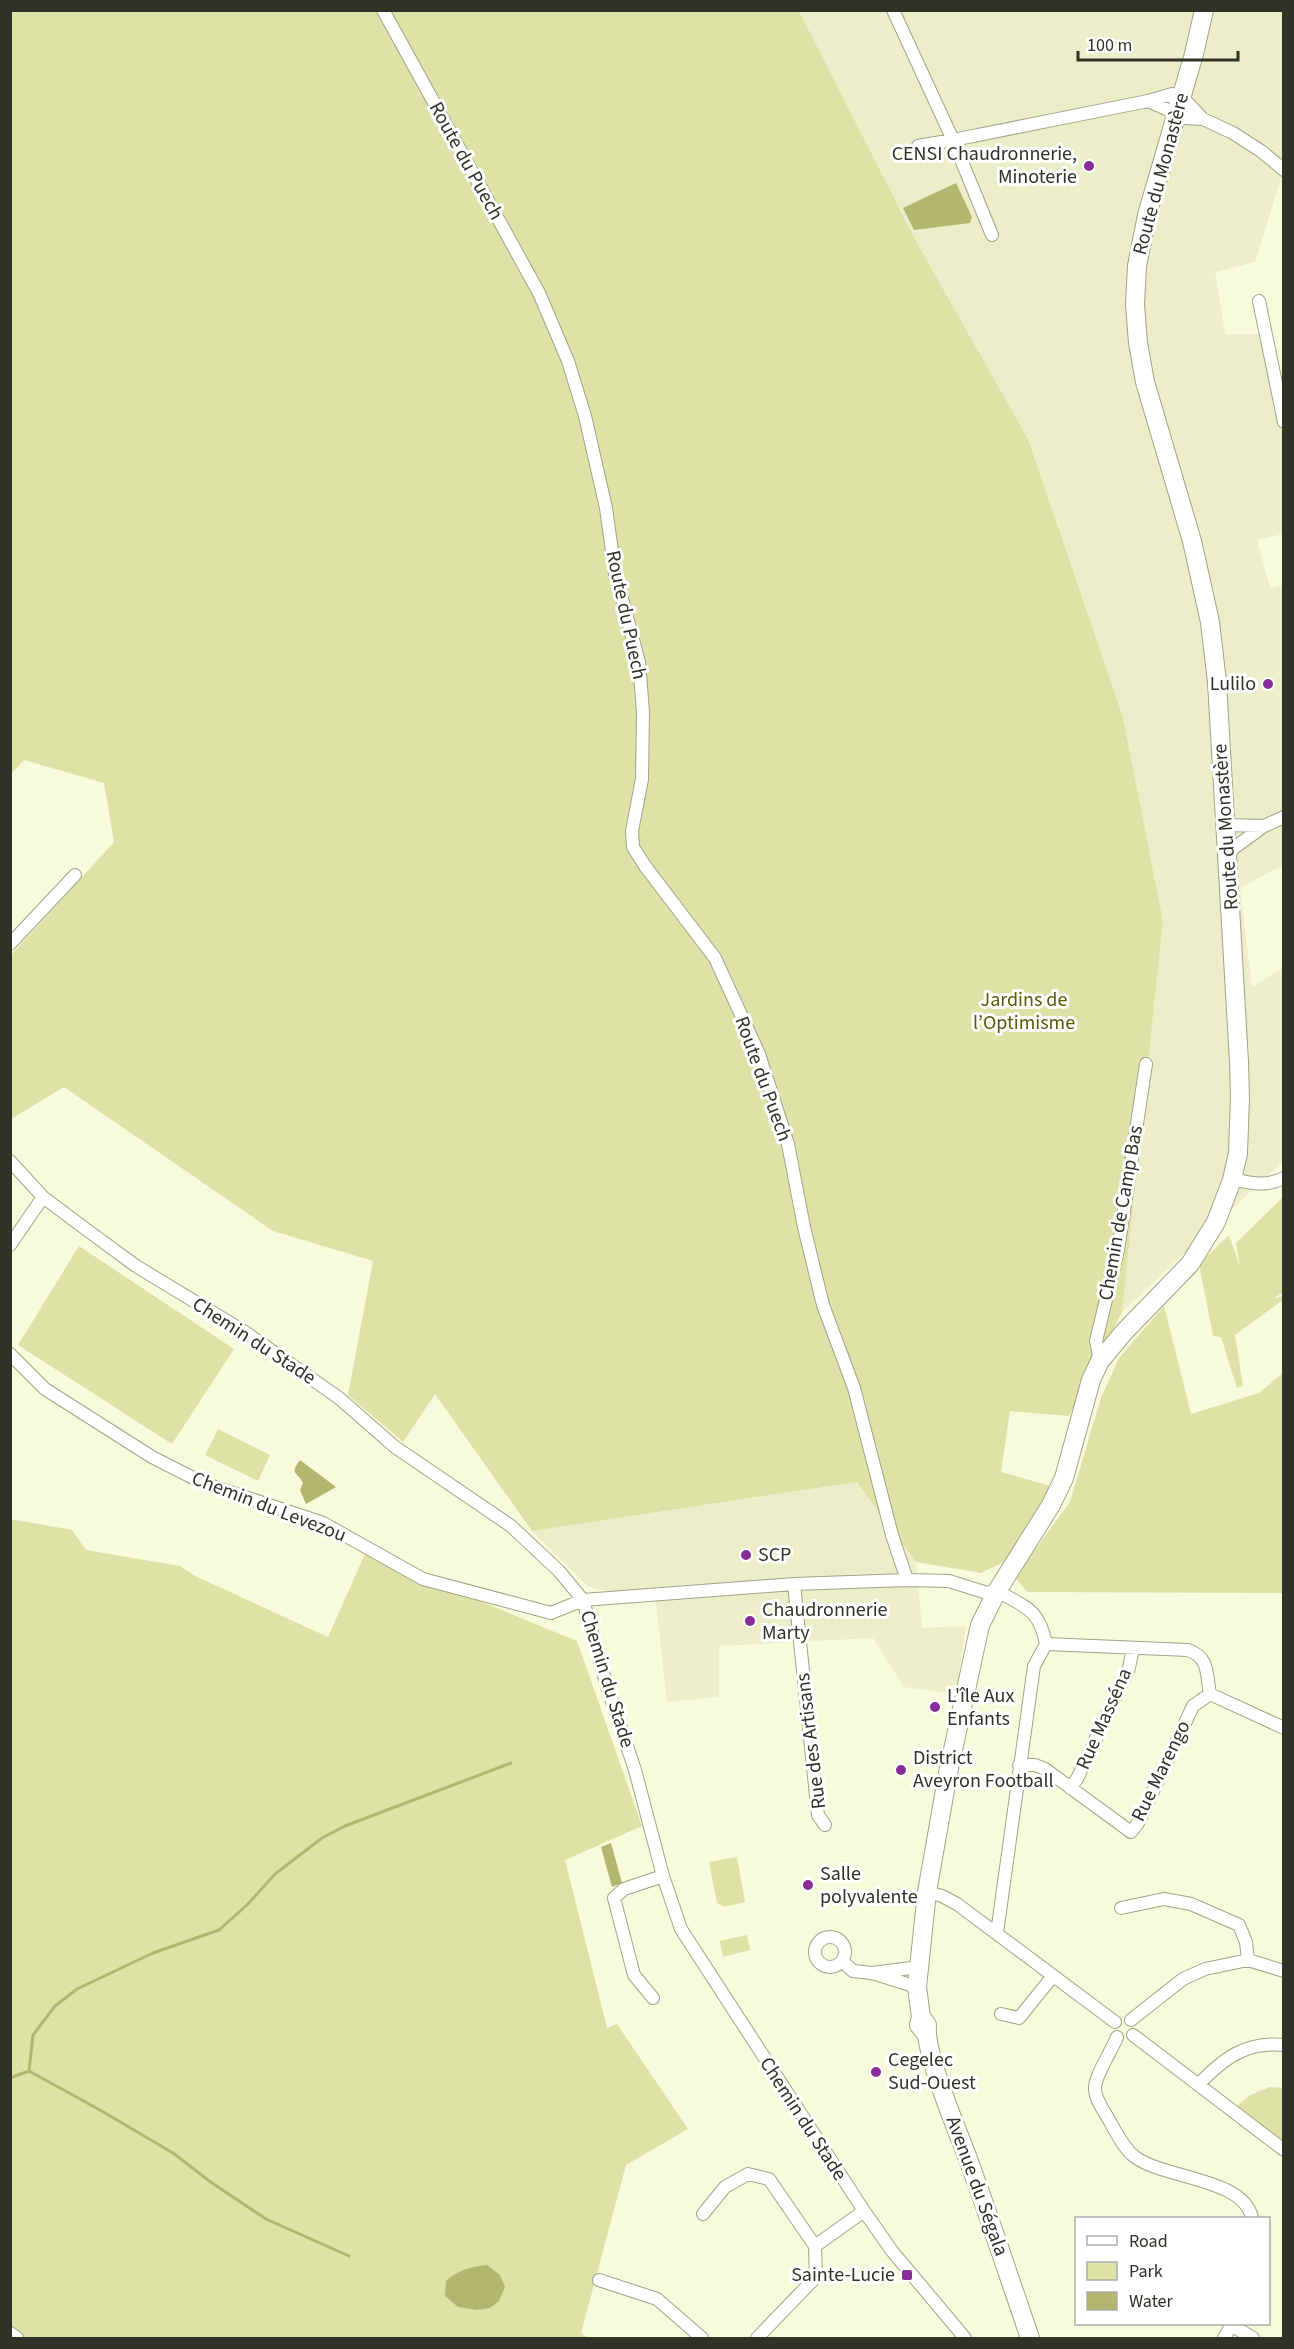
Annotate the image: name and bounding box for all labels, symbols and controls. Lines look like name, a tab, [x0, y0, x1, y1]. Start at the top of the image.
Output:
scale bar	[1078, 24, 1238, 62]
text: 100 m	[1087, 33, 1132, 58]
street label: Route du Monastère	[1126, 90, 1196, 258]
street label: Route du Puech	[422, 97, 510, 225]
place label: CENSI Chaudronnerie, Minoterie	[892, 140, 1077, 191]
marker: CENSI Chaudronnerie, Minoterie	[1082, 159, 1096, 173]
street label: Route du Puech	[599, 548, 653, 682]
place label: Lulilo	[1210, 670, 1256, 698]
marker: Lulilo	[1261, 677, 1275, 691]
street label: Route du Monastère	[1206, 743, 1246, 911]
park label: Jardins de l’Optimisme	[973, 986, 1075, 1037]
street label: Route du Puech	[727, 1012, 799, 1146]
street label: Chemin de Camp Bas	[1092, 1123, 1150, 1303]
street label: Chemin du Stade	[187, 1291, 321, 1392]
street label: Chemin du Levezou	[188, 1465, 350, 1549]
place label: SCP	[758, 1541, 791, 1569]
marker: SCP	[739, 1548, 753, 1562]
place label: Chaudronnerie Marty	[762, 1596, 888, 1647]
street label: Chemin du Stade	[573, 1607, 641, 1751]
marker: Chaudronnerie Marty	[743, 1614, 757, 1628]
street label: Rue Masséna	[1069, 1664, 1139, 1774]
street label: Rue des Artisans	[789, 1671, 833, 1811]
place label: L'île Aux Enfants	[947, 1682, 1014, 1733]
marker: L'île Aux Enfants	[928, 1700, 942, 1714]
street label: Rue Marengo	[1125, 1716, 1197, 1826]
place label: District Aveyron Football	[913, 1744, 1054, 1795]
marker: District Aveyron Football	[894, 1763, 908, 1777]
place label: Salle polyvalente	[820, 1860, 918, 1911]
marker: Salle polyvalente	[801, 1878, 815, 1892]
place label: Cegelec Sud-Ouest	[888, 2046, 976, 2097]
street label: Chemin du Stade	[753, 2052, 854, 2186]
marker: Cegelec Sud-Ouest	[869, 2065, 883, 2079]
street label: Avenue du Ségala	[939, 2112, 1015, 2260]
legend	[1075, 2217, 1270, 2325]
text: Road	[1129, 2229, 1168, 2254]
text: Park	[1129, 2259, 1163, 2284]
place label: Sainte-Lucie	[791, 2261, 895, 2289]
marker: Sainte-Lucie	[900, 2268, 914, 2282]
text: Water	[1129, 2289, 1173, 2314]

